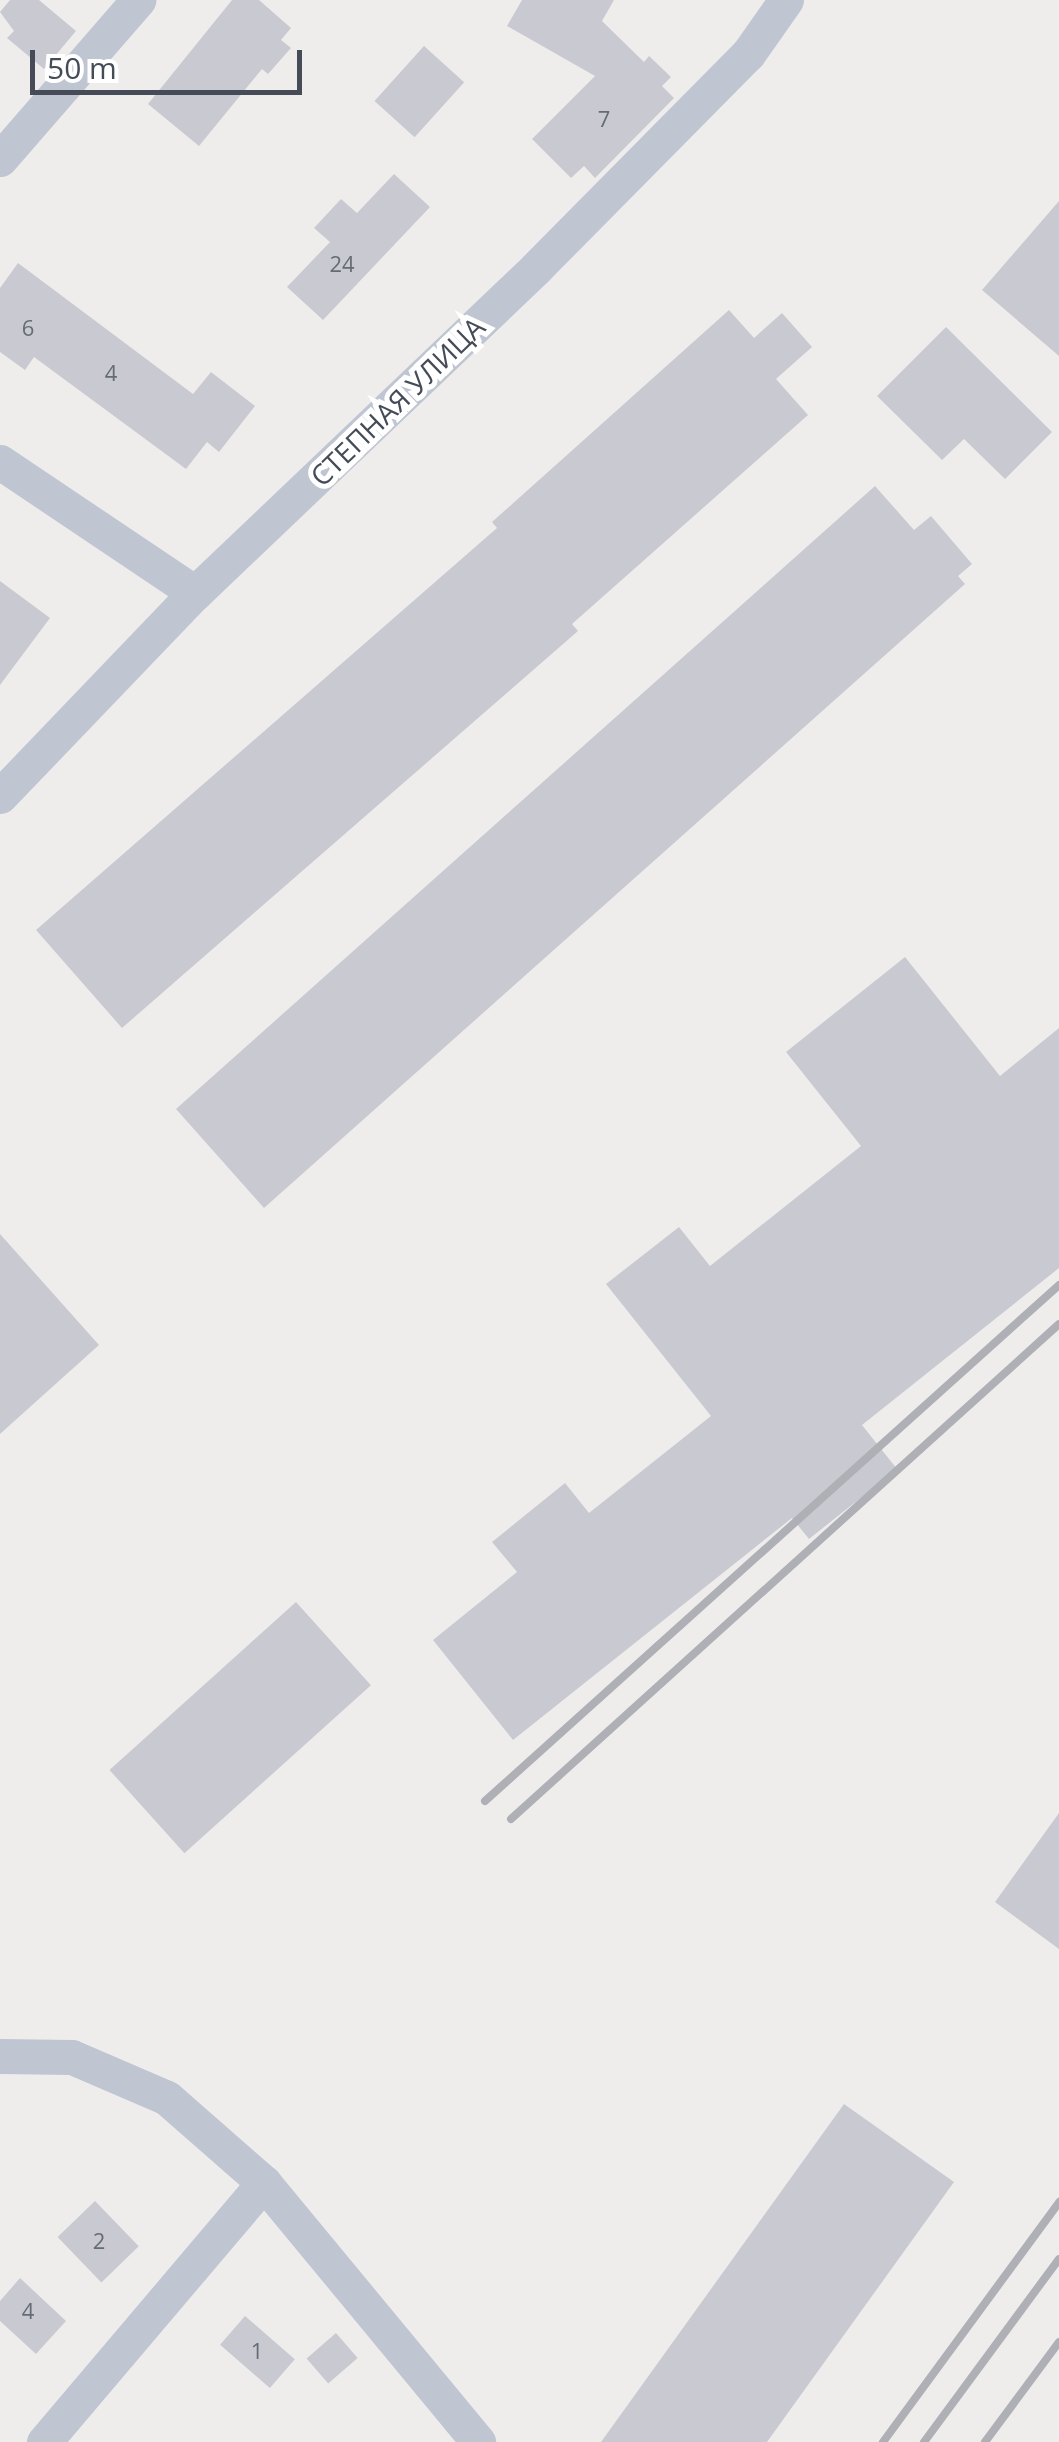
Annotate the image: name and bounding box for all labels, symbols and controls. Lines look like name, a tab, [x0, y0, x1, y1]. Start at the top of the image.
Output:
scale bar	[35, 30, 308, 92]
text: 50 m	[47, 47, 117, 88]
house number: 7	[598, 106, 610, 132]
house number: 24	[329, 251, 355, 277]
street label: СТЕПНАЯ УЛИЦА	[303, 309, 491, 493]
house number: 6	[22, 315, 34, 341]
house number: 4	[105, 360, 117, 386]
house number: 2	[93, 2228, 105, 2254]
house number: 4	[22, 2298, 34, 2324]
house number: 1	[251, 2338, 263, 2364]

